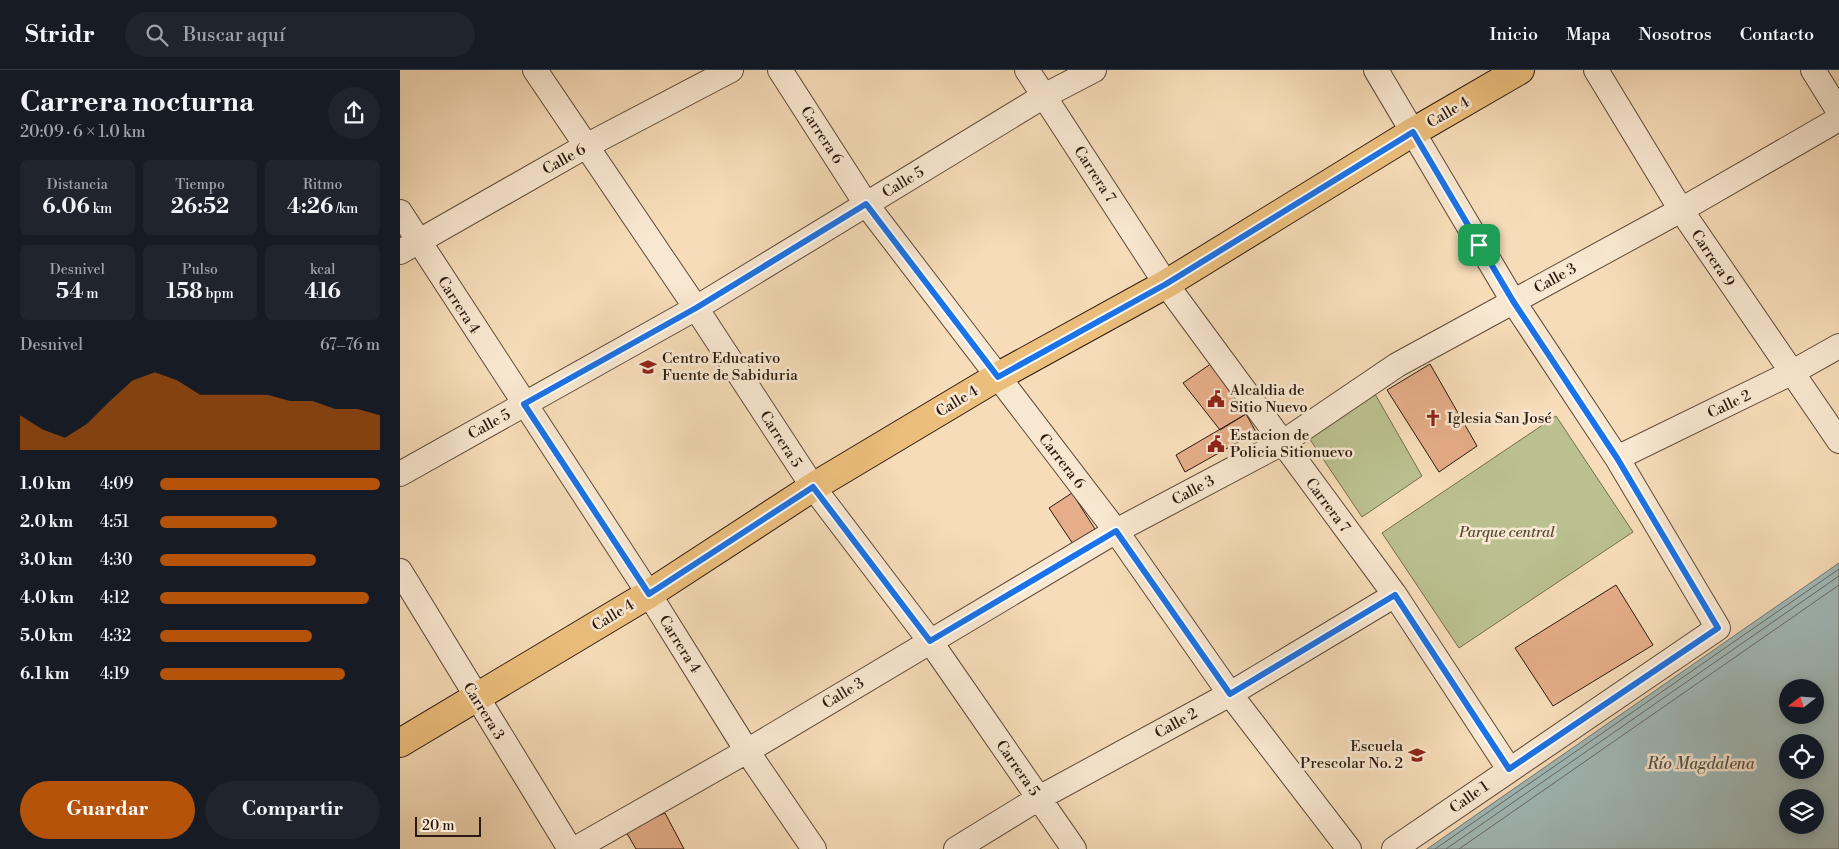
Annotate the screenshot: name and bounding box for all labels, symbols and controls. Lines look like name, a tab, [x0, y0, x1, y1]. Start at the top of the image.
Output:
search box	[125, 12, 475, 57]
text: Stridr	[25, 20, 95, 50]
icon: search	[143, 21, 171, 49]
text: Buscar aquí	[183, 23, 285, 47]
text: Inicio	[1489, 23, 1538, 46]
text: Mapa	[1566, 23, 1611, 46]
text: Nosotros	[1639, 23, 1712, 46]
text: Contacto	[1740, 23, 1814, 46]
text: Carrera nocturna	[20, 85, 254, 120]
button: share	[328, 87, 380, 139]
street label: Calle 4	[1423, 93, 1473, 132]
street label: Carrera 6	[796, 103, 847, 168]
text: 20:09 · 6 × 1.0 km	[20, 122, 145, 142]
street label: Calle 6	[539, 140, 589, 179]
street label: Carrera 7	[1069, 143, 1120, 206]
street label: Calle 5	[879, 163, 928, 202]
text: Distancia	[47, 176, 108, 194]
text: Tiempo	[175, 176, 225, 194]
text: Ritmo	[303, 176, 342, 194]
text: 6.06	[42, 194, 90, 220]
text: 26:52	[171, 194, 229, 220]
text: 4:26	[287, 194, 333, 220]
text: km	[90, 200, 112, 218]
text: /km	[333, 200, 358, 218]
pin	[1458, 224, 1500, 266]
street label: Carrera 9	[1687, 226, 1739, 290]
icon: arrive	[1465, 231, 1493, 259]
street label: Calle 3	[1531, 259, 1580, 298]
text: Desnivel	[50, 261, 105, 279]
text: Pulso	[182, 261, 218, 279]
text: kcal	[310, 261, 335, 279]
street label: Carrera 4	[433, 273, 484, 338]
text: 54	[56, 279, 83, 305]
text: 158	[166, 279, 203, 305]
text: 416	[304, 279, 341, 305]
text: m	[83, 285, 99, 303]
text: bpm	[203, 285, 234, 303]
text: Desnivel	[20, 335, 83, 355]
text: 67–76 m	[320, 335, 380, 355]
place label: Centro Educativo Fuente de Sabiduria	[662, 349, 798, 385]
school or university icon: Centro Educativo Fuente de Sabiduria	[638, 357, 658, 377]
street label: Calle 4	[932, 381, 982, 422]
place label: Alcaldia de Sitio Nuevo	[1229, 381, 1308, 417]
street label: Calle 2	[1704, 386, 1754, 423]
public building icon: Alcaldia de Sitio Nuevo	[1206, 389, 1226, 409]
street label: Calle 5	[465, 405, 514, 444]
street label: Carrera 5	[755, 407, 806, 471]
church icon: Iglesia San José	[1423, 408, 1443, 428]
place label: Iglesia San José	[1447, 409, 1552, 428]
place label: Estacion de Policia Sitionuevo	[1230, 426, 1353, 462]
street label: Carrera 6	[1034, 430, 1089, 493]
public building icon: Estacion de Policia Sitionuevo	[1206, 434, 1226, 454]
street label: Calle 3	[1169, 471, 1218, 510]
text: 1.0 km	[20, 474, 71, 494]
text: 4:09	[100, 474, 133, 494]
street label: Carrera 7	[1301, 474, 1354, 537]
text: 2.0 km	[20, 512, 73, 532]
text: 4:51	[100, 512, 129, 532]
park label: Parque central	[1458, 523, 1555, 542]
text: 3.0 km	[20, 550, 73, 570]
text: 4:30	[100, 550, 133, 570]
text: 4.0 km	[20, 588, 74, 608]
text: 4:12	[100, 588, 129, 608]
street label: Calle 4	[588, 595, 638, 636]
street label: Carrera 4	[654, 612, 705, 677]
text: 5.0 km	[20, 626, 73, 646]
text: 4:32	[100, 626, 131, 646]
text: 6.1 km	[20, 664, 69, 684]
text: 4:19	[100, 664, 129, 684]
street label: Calle 3	[819, 674, 868, 713]
street label: Carrera 3	[459, 679, 509, 743]
north arrow	[1779, 679, 1824, 724]
map controls	[1779, 679, 1824, 834]
street label: Calle 2	[1152, 704, 1201, 743]
button: locate	[1779, 734, 1824, 779]
street label: Carrera 5	[991, 737, 1044, 800]
place label: Escuela Prescolar No. 2	[1300, 737, 1403, 773]
school or university icon: Escuela Prescolar No. 2	[1407, 745, 1427, 765]
water label: Río Magdalena	[1646, 754, 1755, 774]
street label: Calle 1	[1446, 777, 1493, 818]
button: Guardar	[20, 781, 195, 839]
button: Compartir	[205, 781, 380, 839]
button: layers	[1779, 789, 1824, 834]
scale bar	[415, 814, 481, 837]
text: 20 m	[422, 817, 454, 835]

